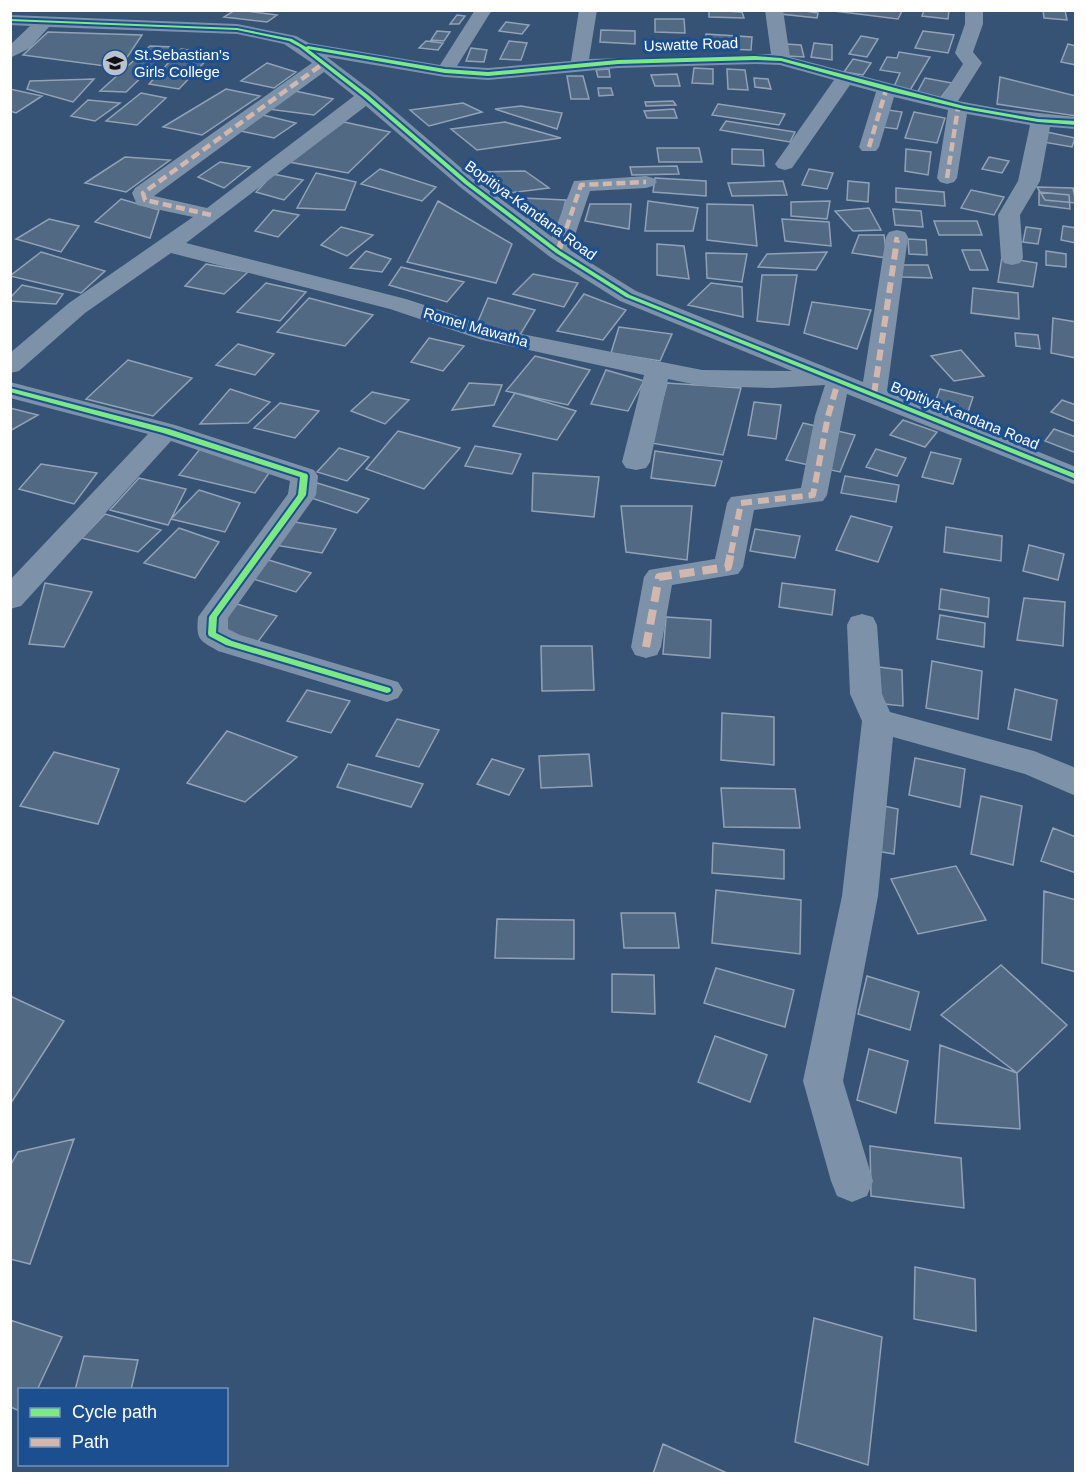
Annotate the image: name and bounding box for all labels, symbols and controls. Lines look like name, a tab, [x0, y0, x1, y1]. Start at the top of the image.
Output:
street label: Uswatte Road	[644, 34, 738, 54]
place label: St.Sebastian's Girls College	[134, 46, 229, 80]
school or university icon: St.Sebastian's Girls College	[100, 48, 130, 78]
street label: Bopitiya-Kandana Road	[462, 157, 600, 263]
street label: Romel Mawatha	[422, 304, 531, 350]
street label: Bopitiya-Kandana Road	[888, 377, 1042, 453]
legend	[18, 1388, 228, 1466]
text: Cycle path	[72, 1402, 157, 1422]
text: Path	[72, 1432, 109, 1452]

